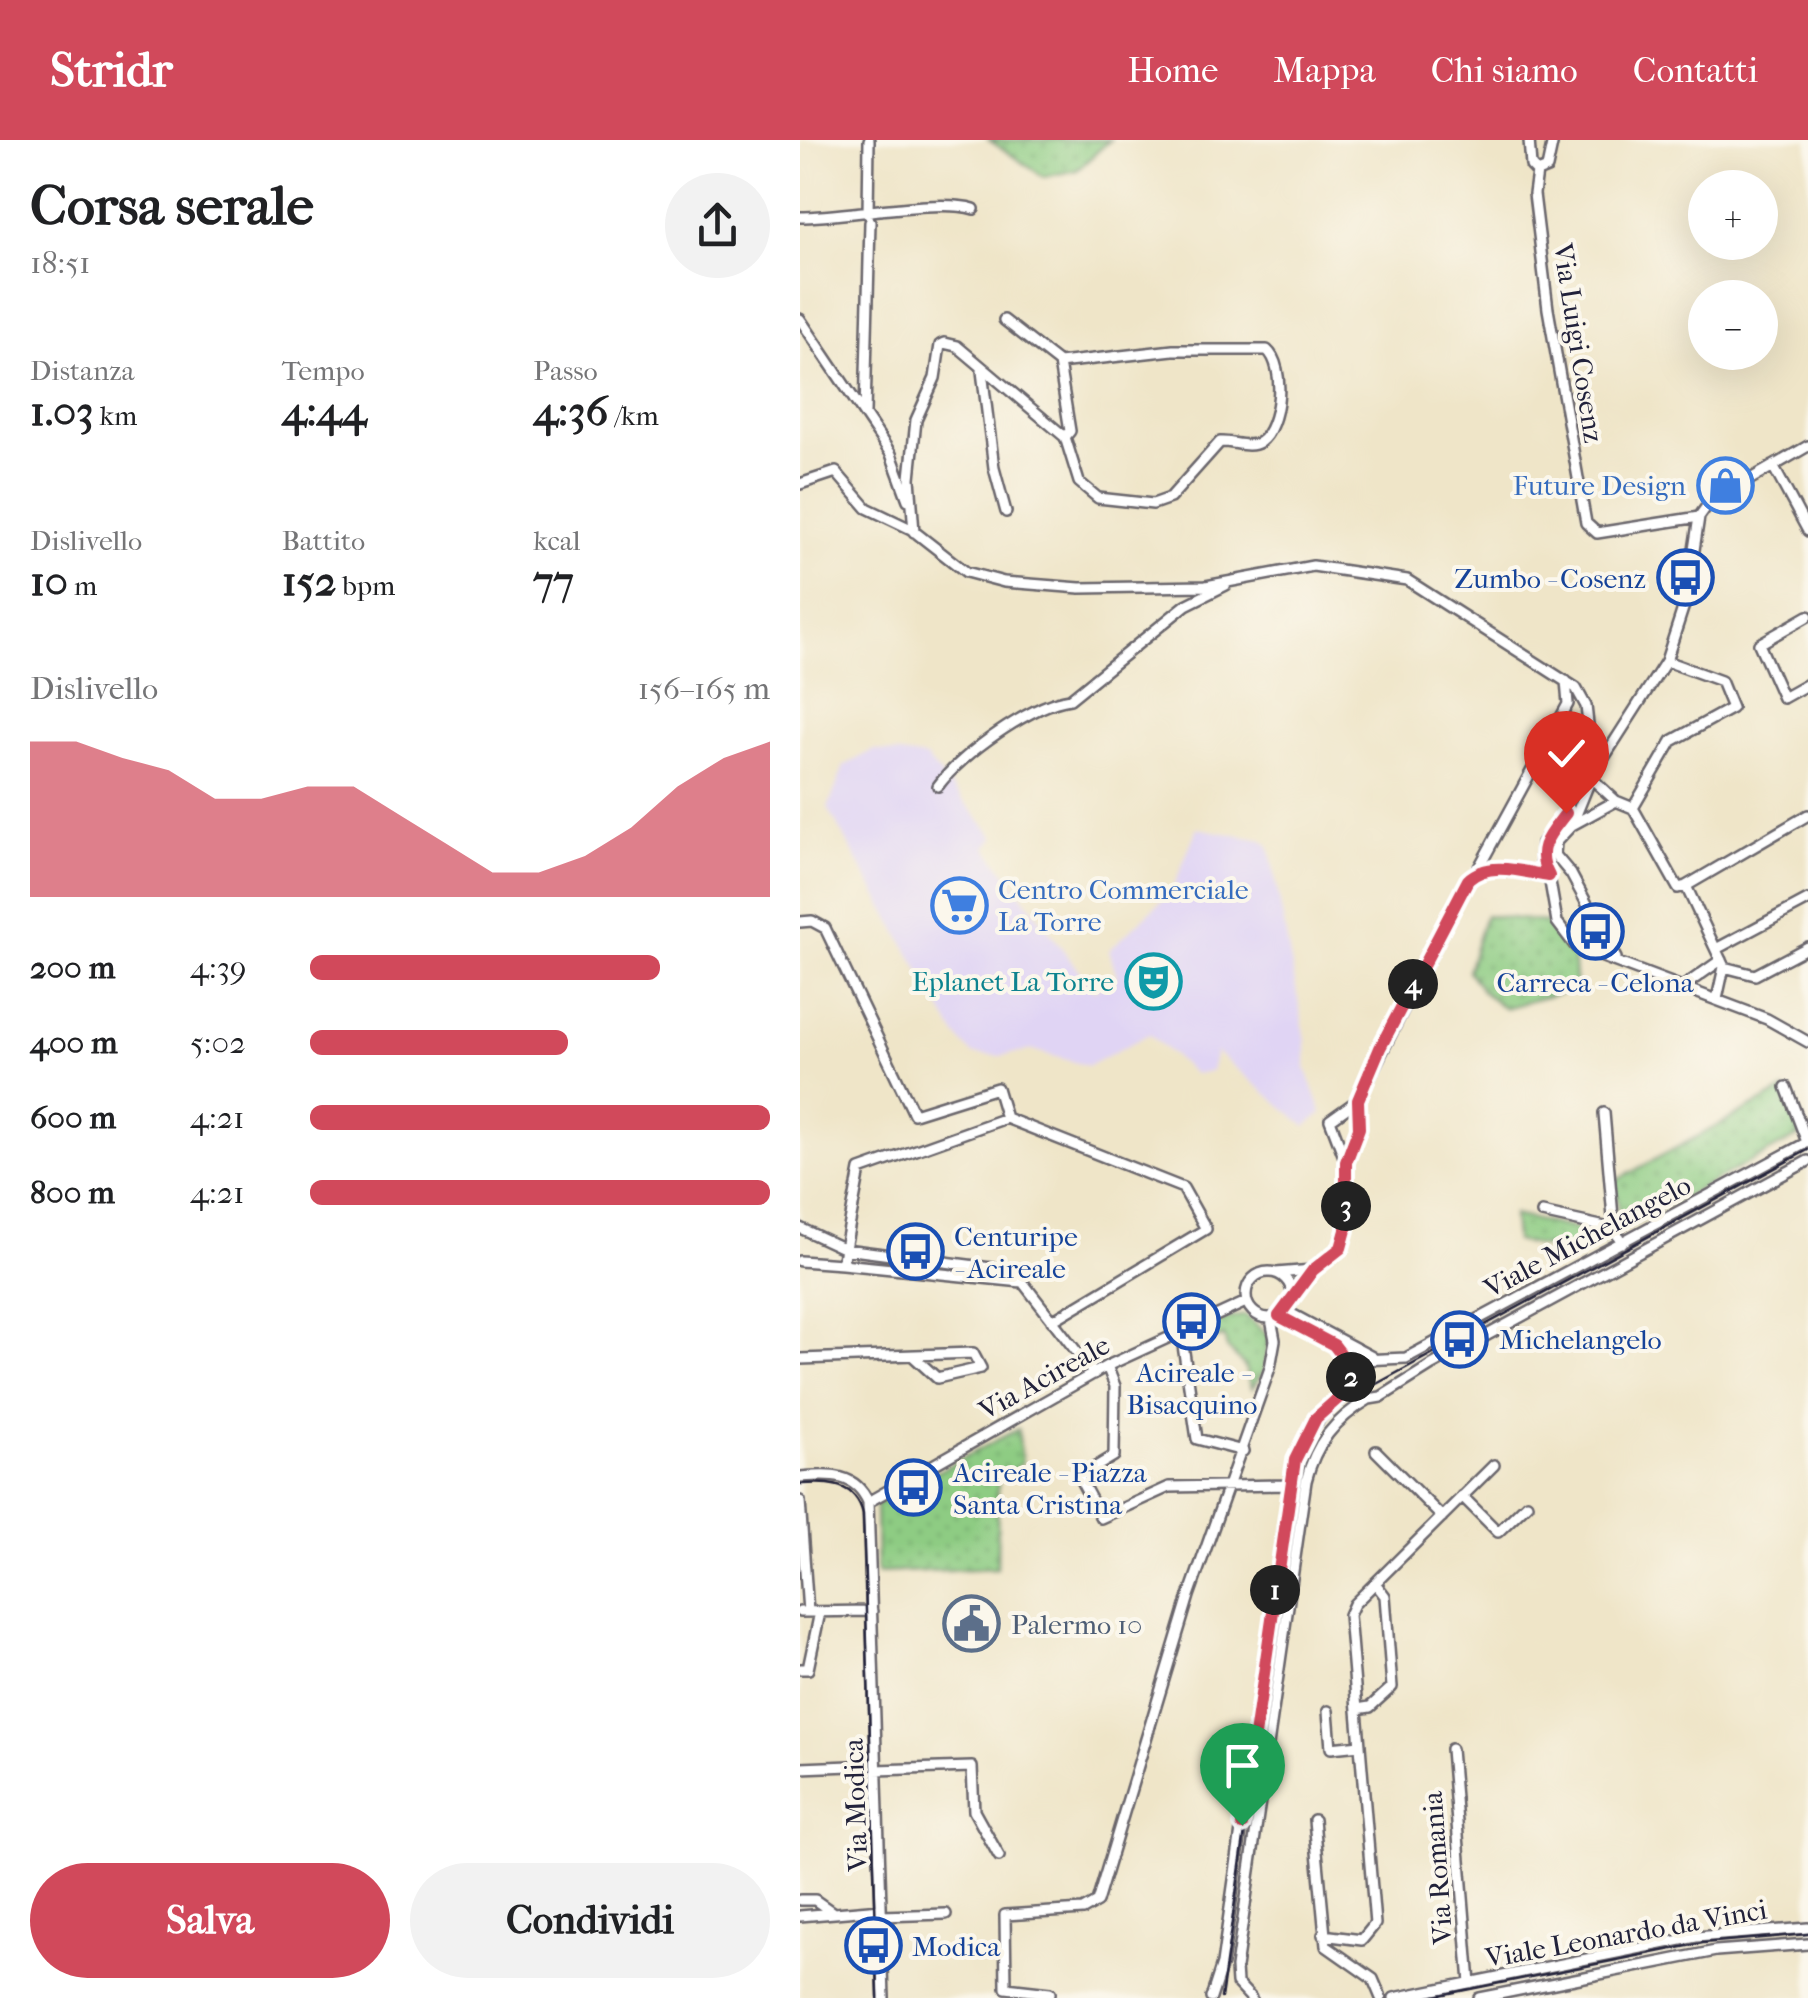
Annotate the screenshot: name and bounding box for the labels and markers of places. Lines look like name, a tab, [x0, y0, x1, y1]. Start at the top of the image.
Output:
shop icon: Future Design	[1695, 455, 1755, 515]
place label: Future Design	[1513, 469, 1686, 502]
bus stop icon: Zumbo - Cosenz	[1655, 548, 1715, 608]
place label: Zumbo - Cosenz	[1454, 562, 1646, 595]
pin	[1524, 711, 1609, 814]
place label: Centro Commerciale La Torre	[998, 873, 1249, 938]
supermarket icon: Centro Commerciale La Torre	[929, 875, 989, 935]
bus stop icon: Carreca - Celona	[1565, 901, 1625, 961]
theatre icon: Eplanet La Torre	[1123, 951, 1183, 1011]
pin: 4	[1388, 959, 1438, 1009]
place label: Eplanet La Torre	[912, 965, 1114, 998]
place label: Carreca - Celona	[1496, 966, 1695, 999]
pin: 3	[1321, 1181, 1371, 1231]
place label: Centuripe - Acireale	[954, 1220, 1078, 1285]
bus stop icon: Centuripe - Acireale	[885, 1222, 945, 1282]
bus stop icon: Acireale - Bisacquino	[1162, 1291, 1222, 1351]
bus stop icon: Michelangelo	[1430, 1309, 1490, 1369]
place label: Michelangelo	[1499, 1323, 1662, 1356]
pin: 2	[1326, 1352, 1376, 1402]
place label: Acireale - Bisacquino	[1126, 1356, 1258, 1421]
place label: Acireale - Piazza Santa Cristina	[952, 1456, 1148, 1521]
bus stop icon: Acireale - Piazza Santa Cristina	[884, 1458, 944, 1518]
pin: 1	[1250, 1565, 1300, 1615]
public building icon: Palermo 10	[942, 1594, 1002, 1654]
place label: Palermo 10	[1011, 1608, 1143, 1641]
pin	[1200, 1723, 1285, 1826]
bus stop icon: Modica	[843, 1916, 903, 1976]
place label: Modica	[912, 1930, 1001, 1963]

